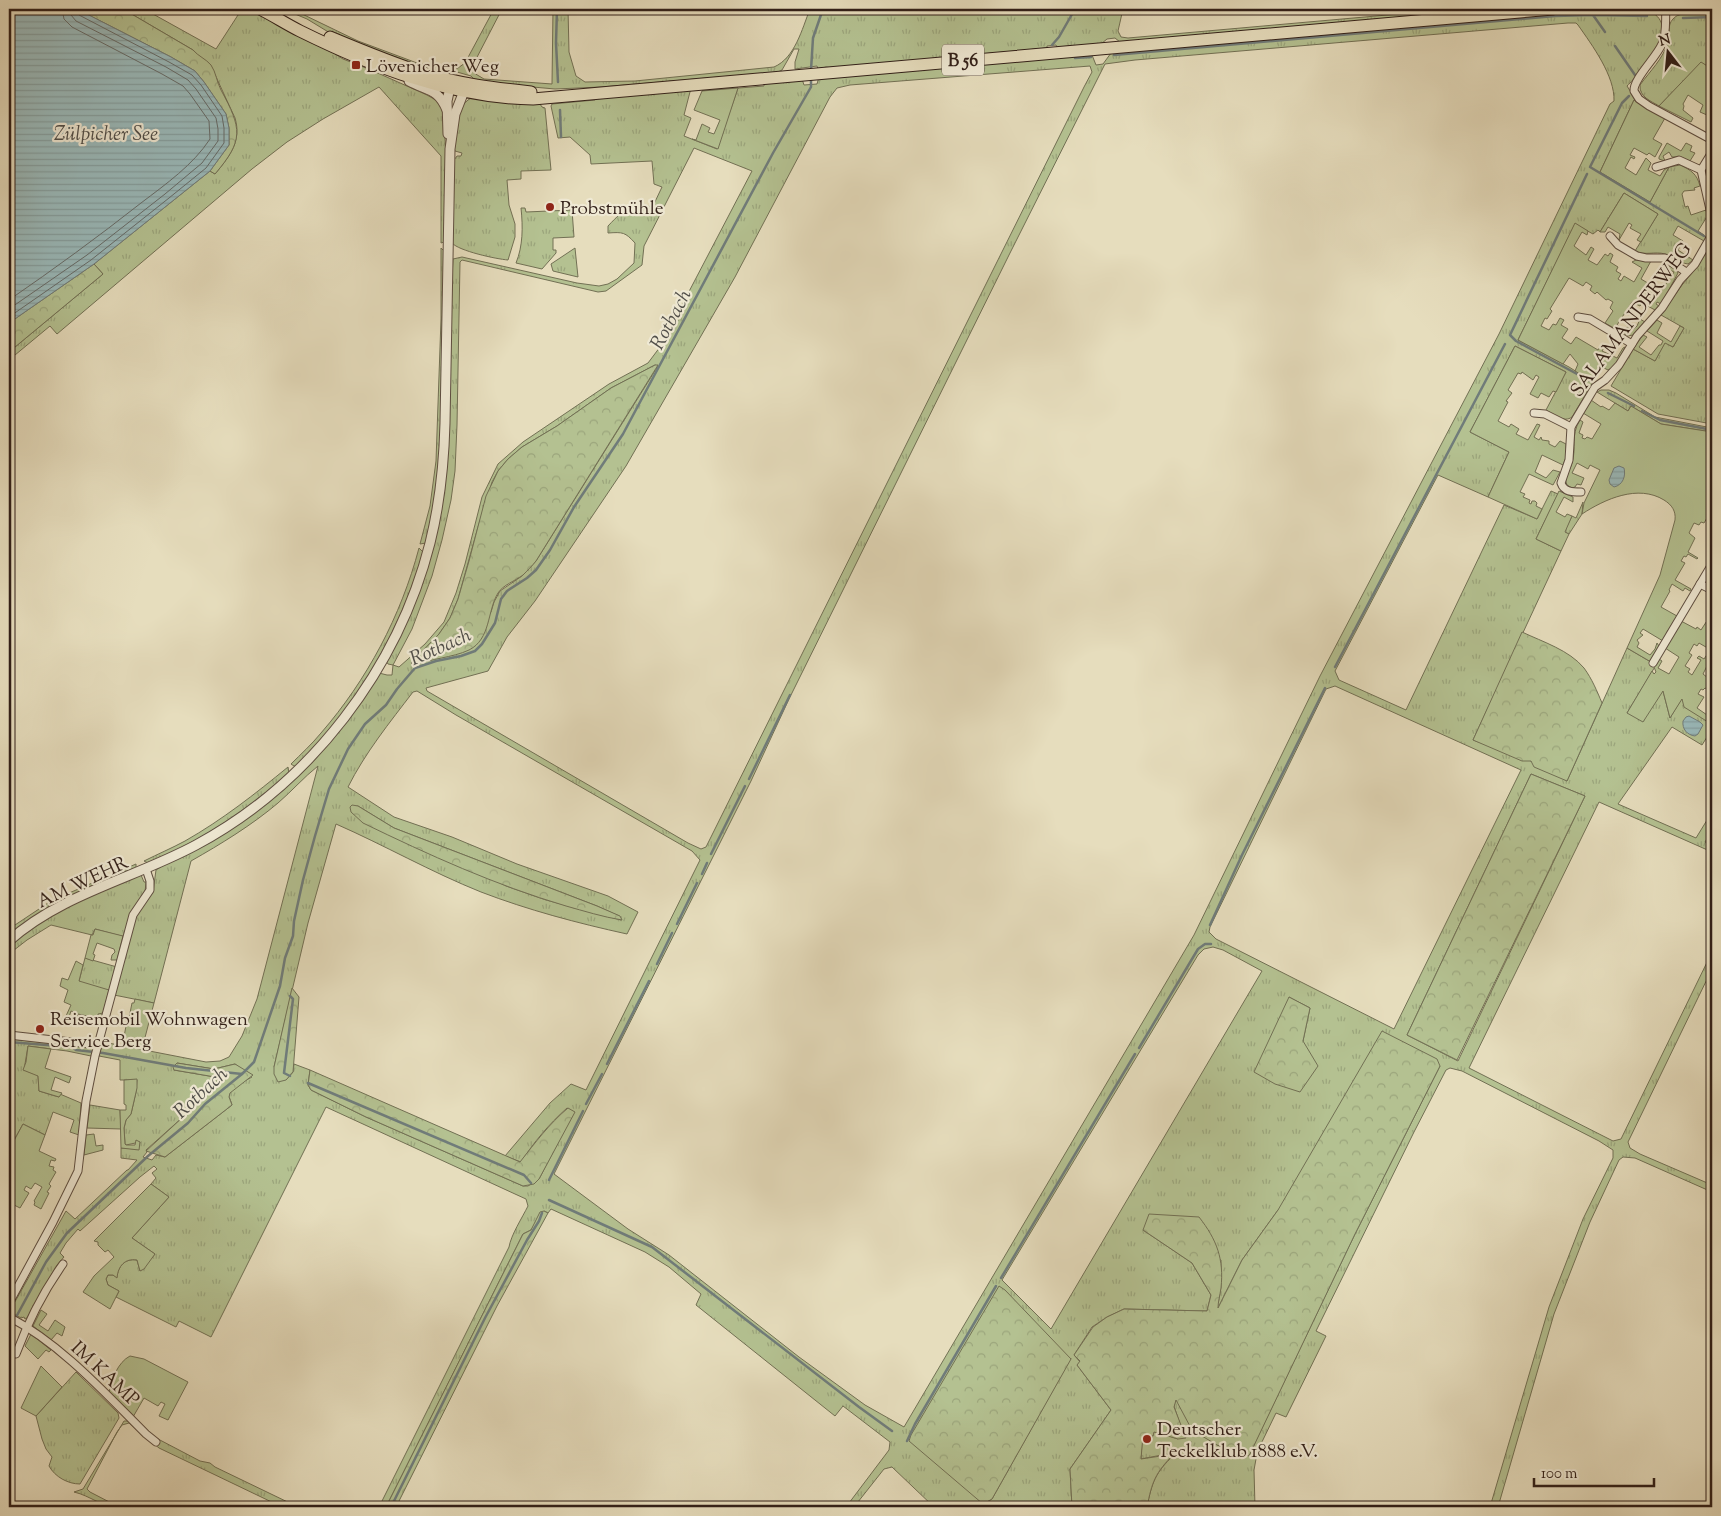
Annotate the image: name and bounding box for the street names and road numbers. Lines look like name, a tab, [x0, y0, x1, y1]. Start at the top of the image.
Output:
road number: B 56	[942, 44, 984, 76]
street label: SALAMANDERWEG	[1565, 238, 1699, 403]
street label: AM WEHR	[33, 850, 134, 916]
street label: IM KAMP	[64, 1336, 145, 1414]

